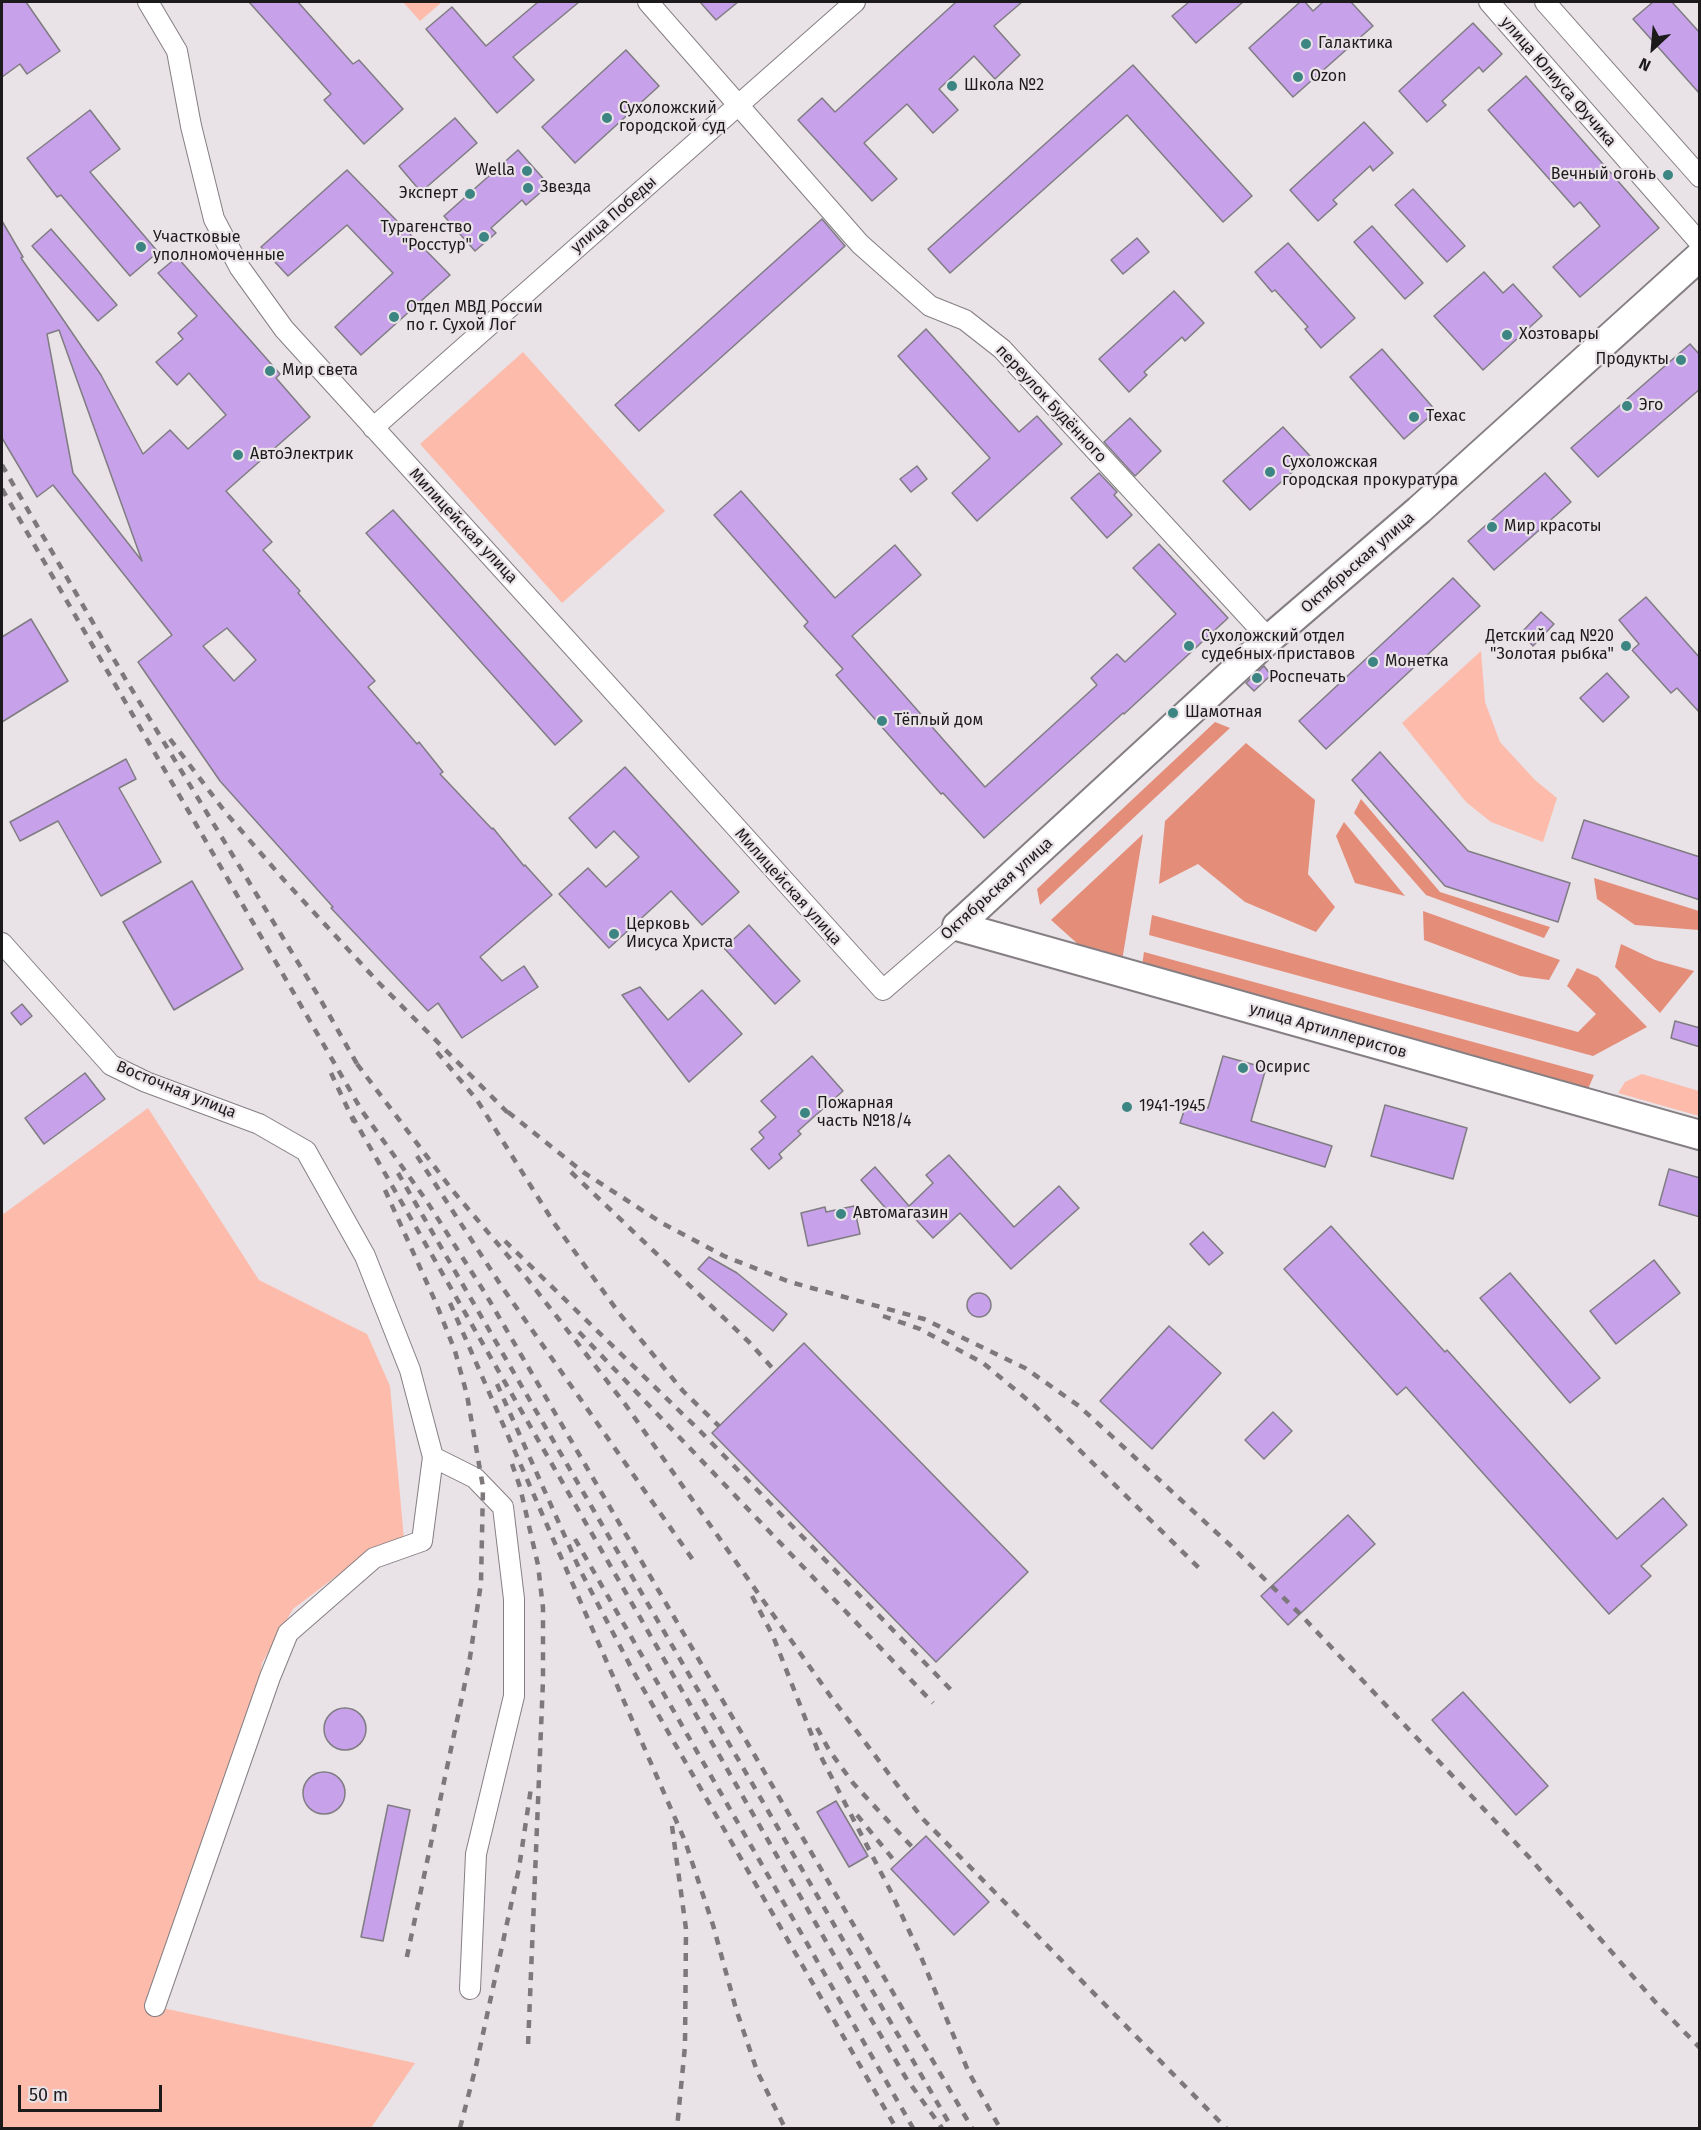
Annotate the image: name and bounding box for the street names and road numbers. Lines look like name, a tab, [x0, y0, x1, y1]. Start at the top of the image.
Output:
street label: улица Юлиуса Фучика	[1496, 13, 1620, 151]
street label: улица Победы	[567, 173, 661, 257]
street label: переулок Будённого	[992, 341, 1110, 467]
street label: Милицейская улица	[405, 464, 521, 588]
street label: Октябрьская улица	[1297, 508, 1419, 618]
street label: Милицейская улица	[731, 825, 845, 949]
street label: Октябрьская улица	[937, 834, 1057, 944]
street label: улица Артиллеристов	[1247, 999, 1409, 1063]
street label: Восточная улица	[113, 1057, 239, 1123]

